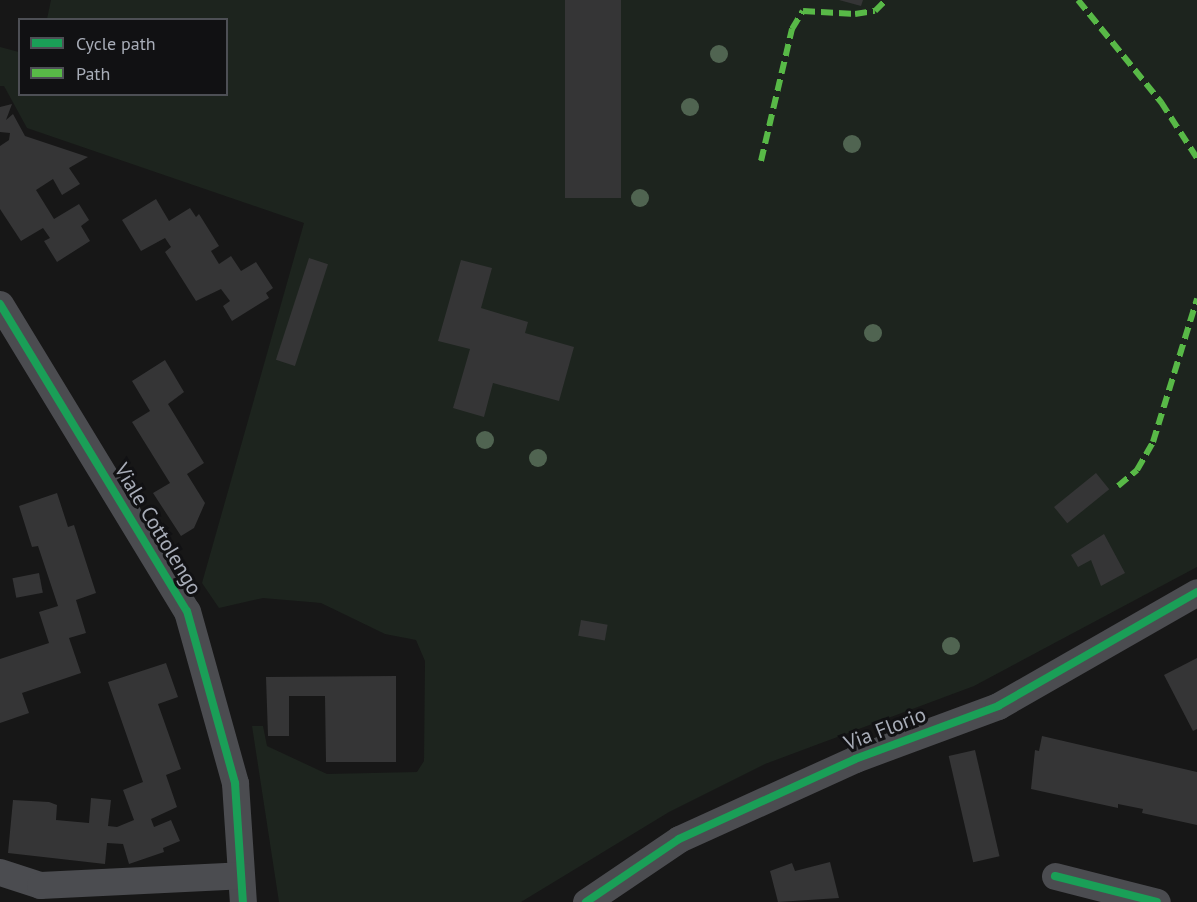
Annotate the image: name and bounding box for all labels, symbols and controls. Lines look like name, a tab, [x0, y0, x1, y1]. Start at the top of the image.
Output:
legend	[18, 18, 228, 96]
text: Cycle path	[76, 32, 156, 55]
text: Path	[76, 62, 110, 85]
street label: Viale Cottolengo	[109, 459, 207, 599]
street label: Via Florio	[840, 702, 930, 756]

